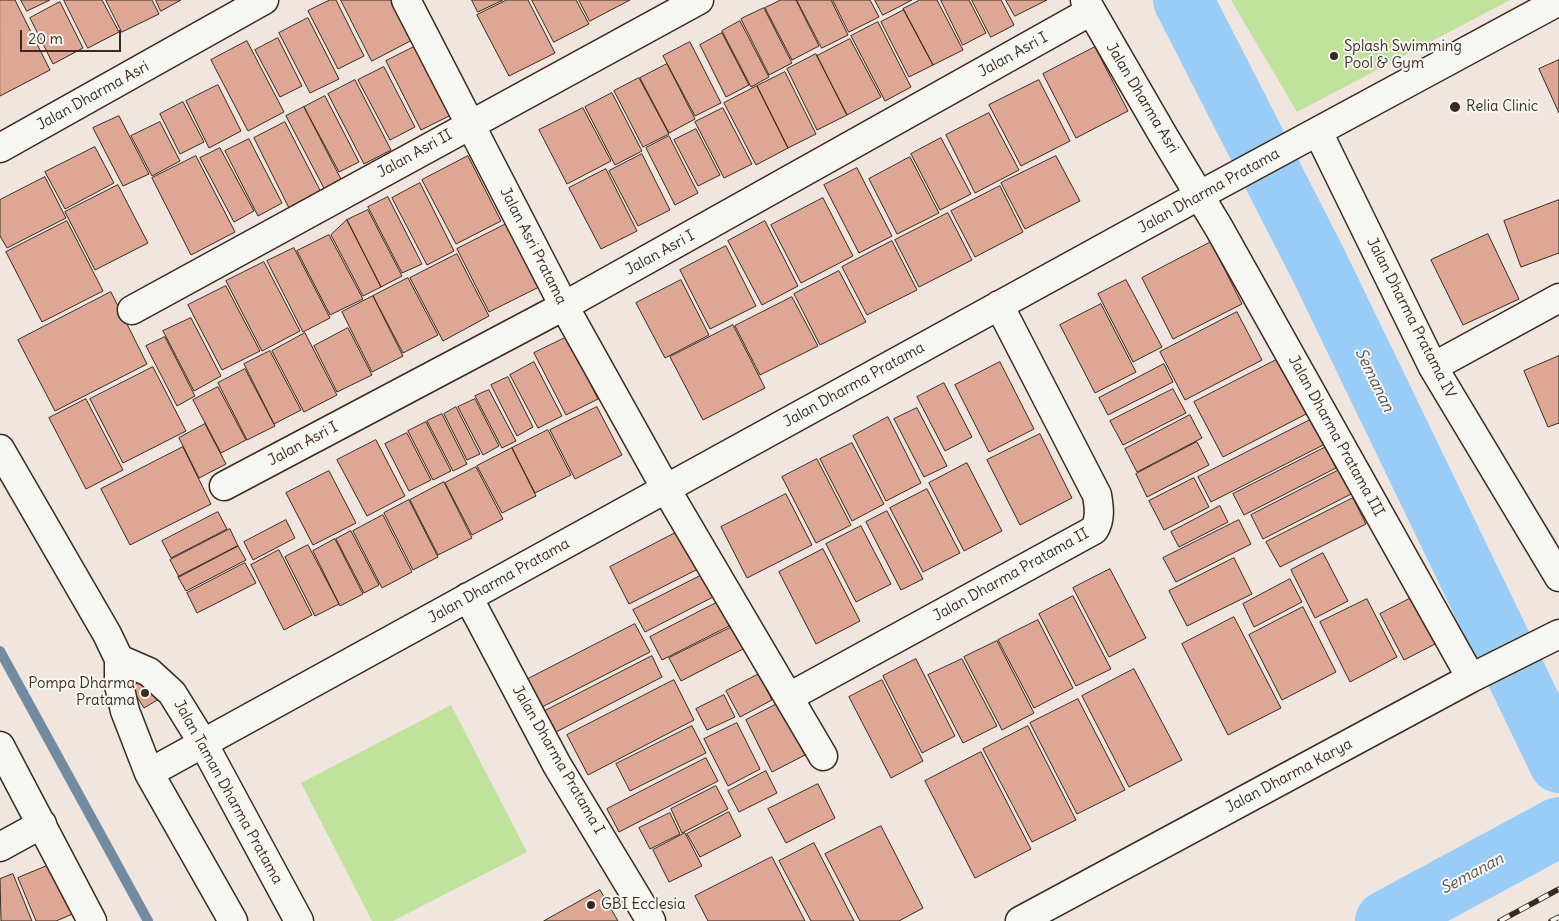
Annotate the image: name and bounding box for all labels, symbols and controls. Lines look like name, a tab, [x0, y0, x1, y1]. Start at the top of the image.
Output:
scale bar	[22, 20, 124, 52]
text: 20 m	[28, 29, 63, 48]
street label: Jalan Asri I	[975, 29, 1051, 81]
place label: Splash Swimming Pool & Gym	[1344, 38, 1462, 73]
street label: Jalan Dharma Asri	[1102, 40, 1182, 156]
marker: Splash Swimming Pool & Gym	[1328, 50, 1340, 62]
street label: Jalan Dharma Asri	[34, 58, 152, 134]
place label: Relia Clinic	[1466, 98, 1538, 116]
marker: Relia Clinic	[1448, 100, 1462, 114]
street label: Jalan Asri II	[374, 126, 456, 182]
street label: Jalan Dharma Pratama	[1135, 145, 1283, 237]
street label: Jalan Asri Pratama	[496, 185, 570, 307]
street label: Jalan Asri I	[622, 227, 698, 279]
street label: Jalan Dharma Pratama IV	[1363, 235, 1459, 401]
street label: Jalan Dharma Pratama	[780, 339, 928, 431]
water label: Semanan	[1350, 345, 1398, 415]
street label: Jalan Dharma Pratama III	[1284, 352, 1388, 520]
street label: Jalan Asri I	[265, 418, 341, 470]
street label: Jalan Dharma Pratama II	[930, 525, 1092, 625]
street label: Jalan Dharma Pratama	[425, 535, 573, 627]
place label: Pompa Dharma Pratama	[28, 675, 135, 710]
street label: Jalan Dharma Pratama I	[508, 683, 608, 837]
marker: Pompa Dharma Pratama	[139, 687, 151, 699]
street label: Jalan Taman Dharma Pratama	[170, 697, 286, 887]
street label: Jalan Dharma Karya	[1223, 735, 1355, 817]
water label: Semanan	[1437, 849, 1507, 899]
place label: GBI Ecclesia	[601, 896, 685, 914]
marker: GBI Ecclesia	[585, 899, 597, 911]

